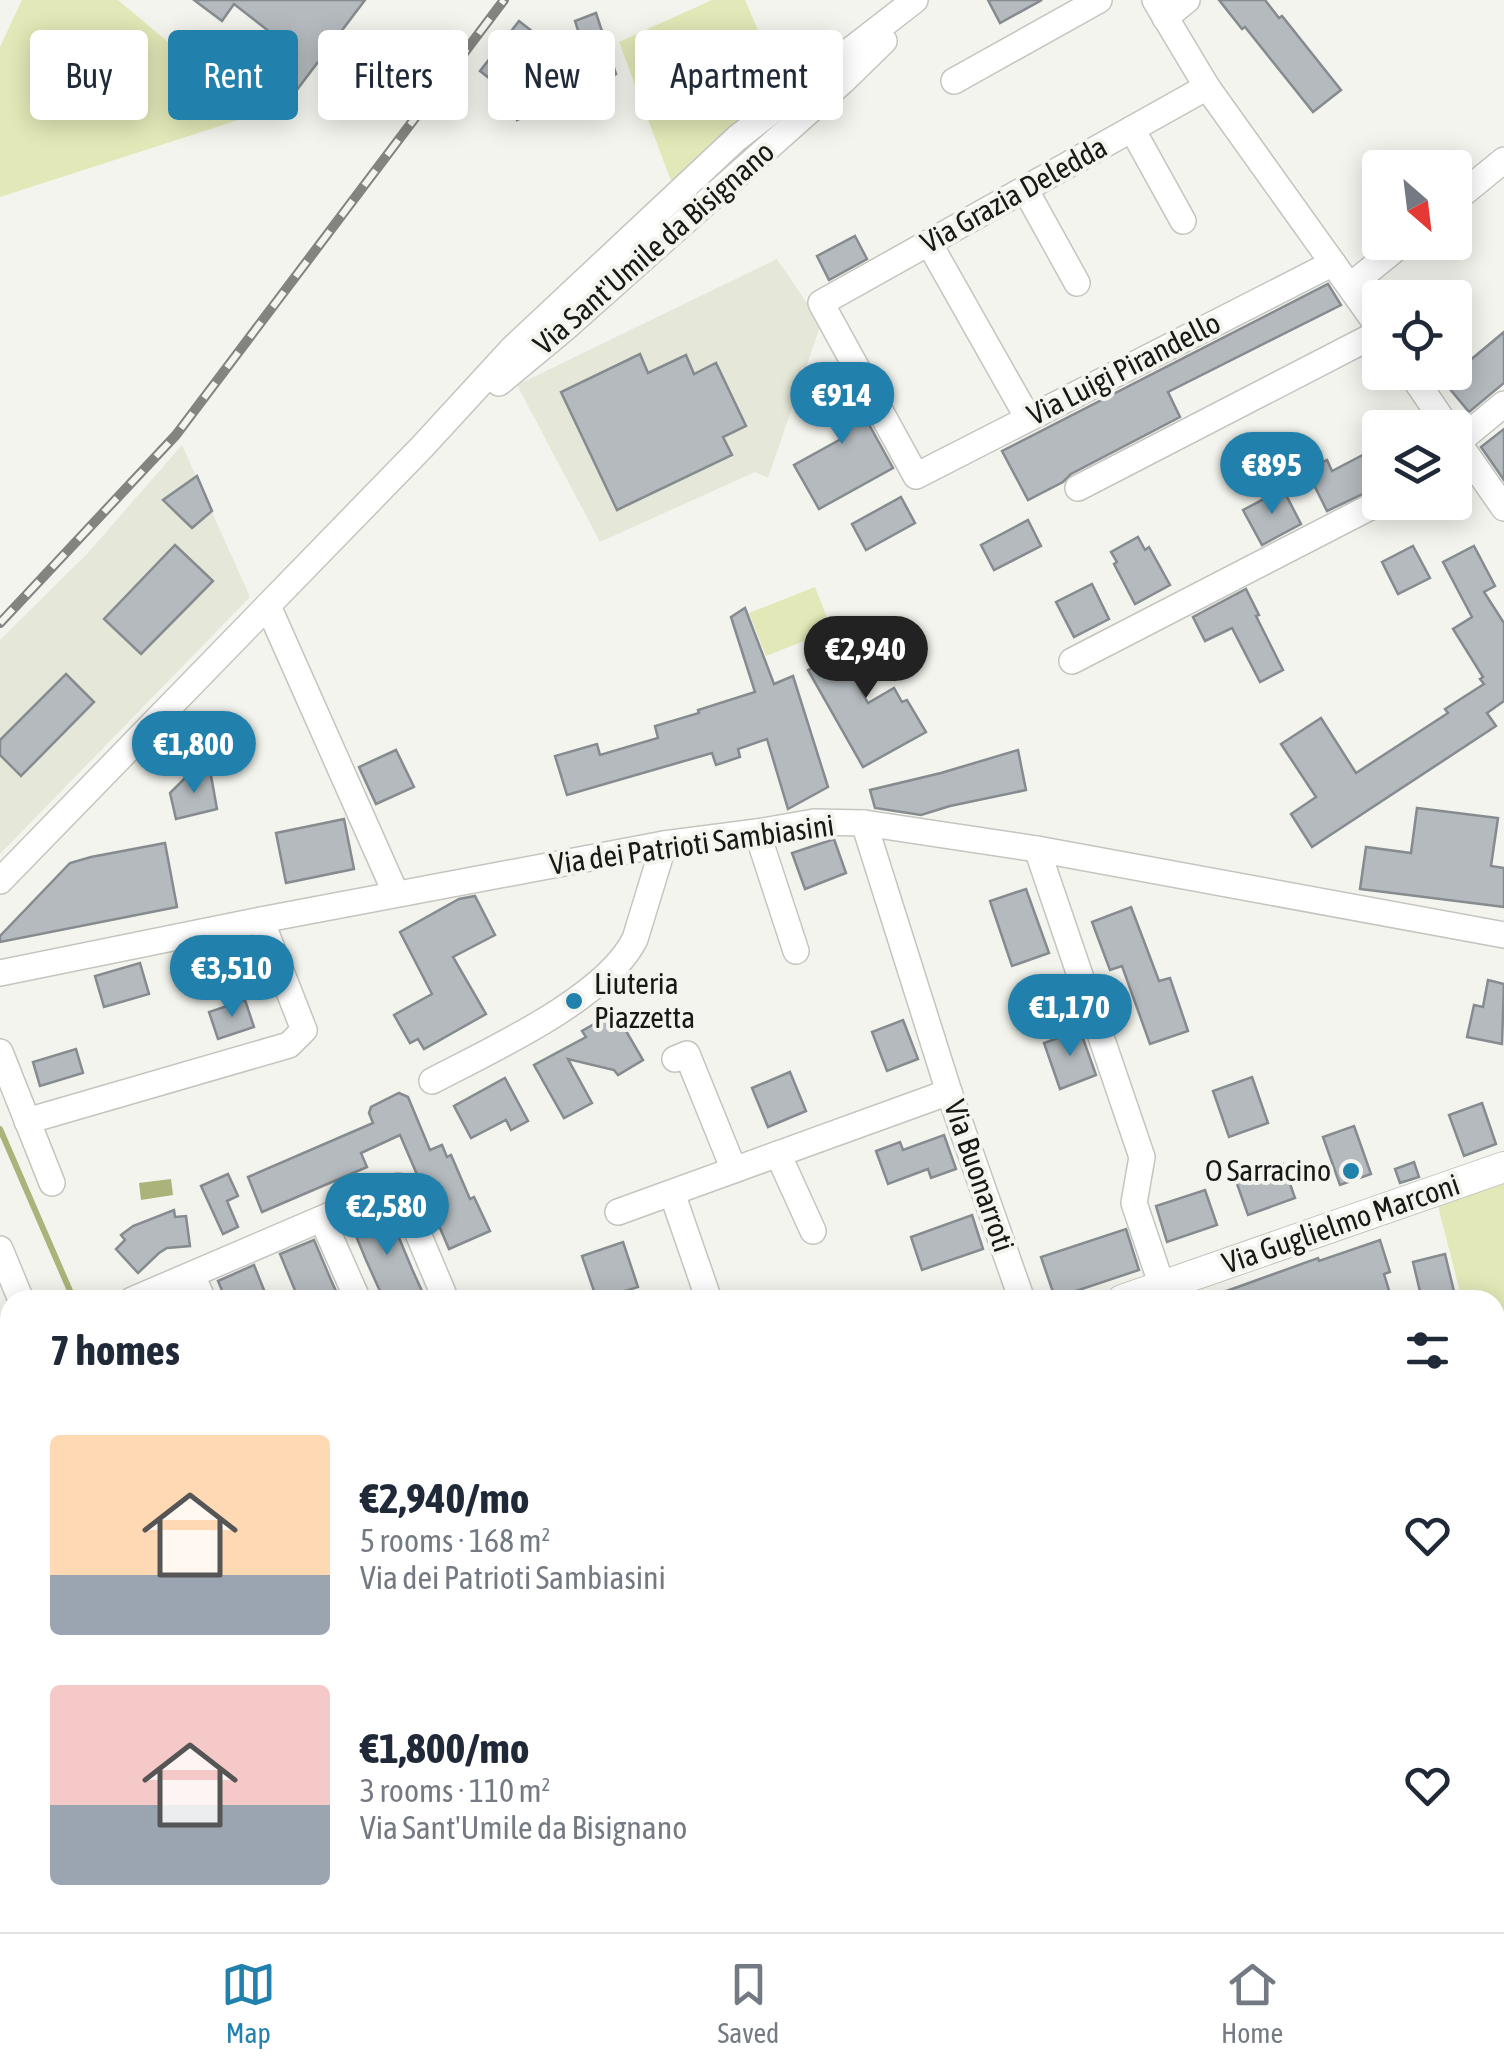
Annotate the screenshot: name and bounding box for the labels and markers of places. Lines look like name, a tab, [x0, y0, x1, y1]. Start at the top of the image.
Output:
pin: €914	[783, 362, 901, 447]
pin: €895	[1213, 432, 1331, 517]
pin: €2,940	[785, 616, 947, 701]
pin: €1,800	[113, 711, 275, 796]
pin: €3,510	[151, 935, 313, 1020]
place label: Liuteria Piazzetta	[594, 966, 695, 1034]
pin: €1,170	[989, 974, 1151, 1059]
marker: Liuteria Piazzetta	[563, 990, 585, 1012]
place label: O Sarracino	[1205, 1153, 1331, 1187]
marker: O Sarracino	[1340, 1160, 1362, 1182]
pin: €2,580	[306, 1173, 468, 1258]

